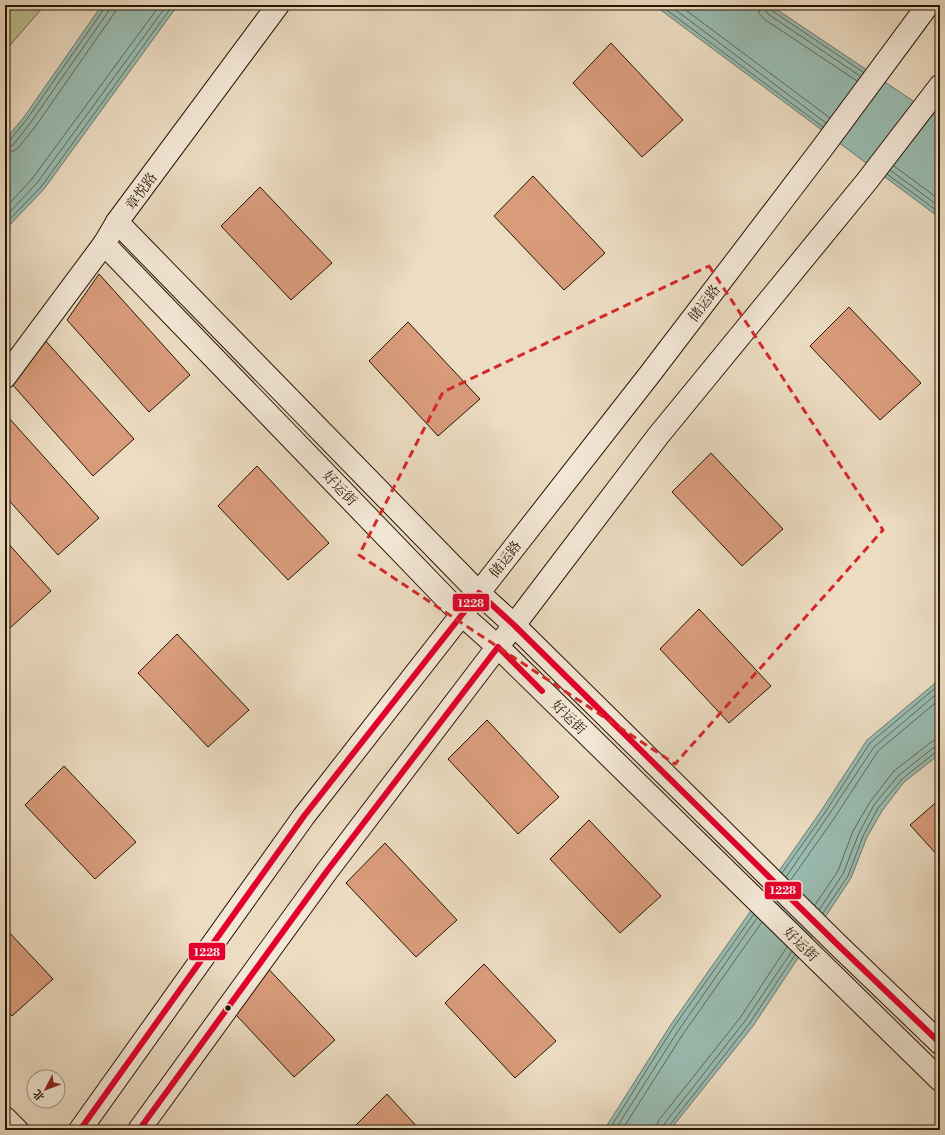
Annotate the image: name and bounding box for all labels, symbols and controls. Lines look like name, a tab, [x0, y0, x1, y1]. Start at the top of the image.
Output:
street label: 章悦路	[122, 169, 161, 214]
street label: 储运路	[685, 281, 725, 326]
street label: 好运街	[318, 467, 360, 510]
street label: 储运路	[486, 538, 526, 582]
line badge: 1228	[452, 593, 490, 612]
text: 1228	[458, 597, 484, 611]
street label: 好运街	[547, 697, 590, 739]
line badge: 1228	[764, 881, 802, 900]
text: 1228	[770, 884, 796, 898]
street label: 好运街	[779, 924, 822, 966]
line badge: 1228	[188, 942, 226, 961]
text: 1228	[194, 946, 220, 960]
unlabelled marker	[223, 1003, 233, 1013]
north arrow	[26, 1069, 66, 1109]
text: 北	[30, 1086, 48, 1104]

